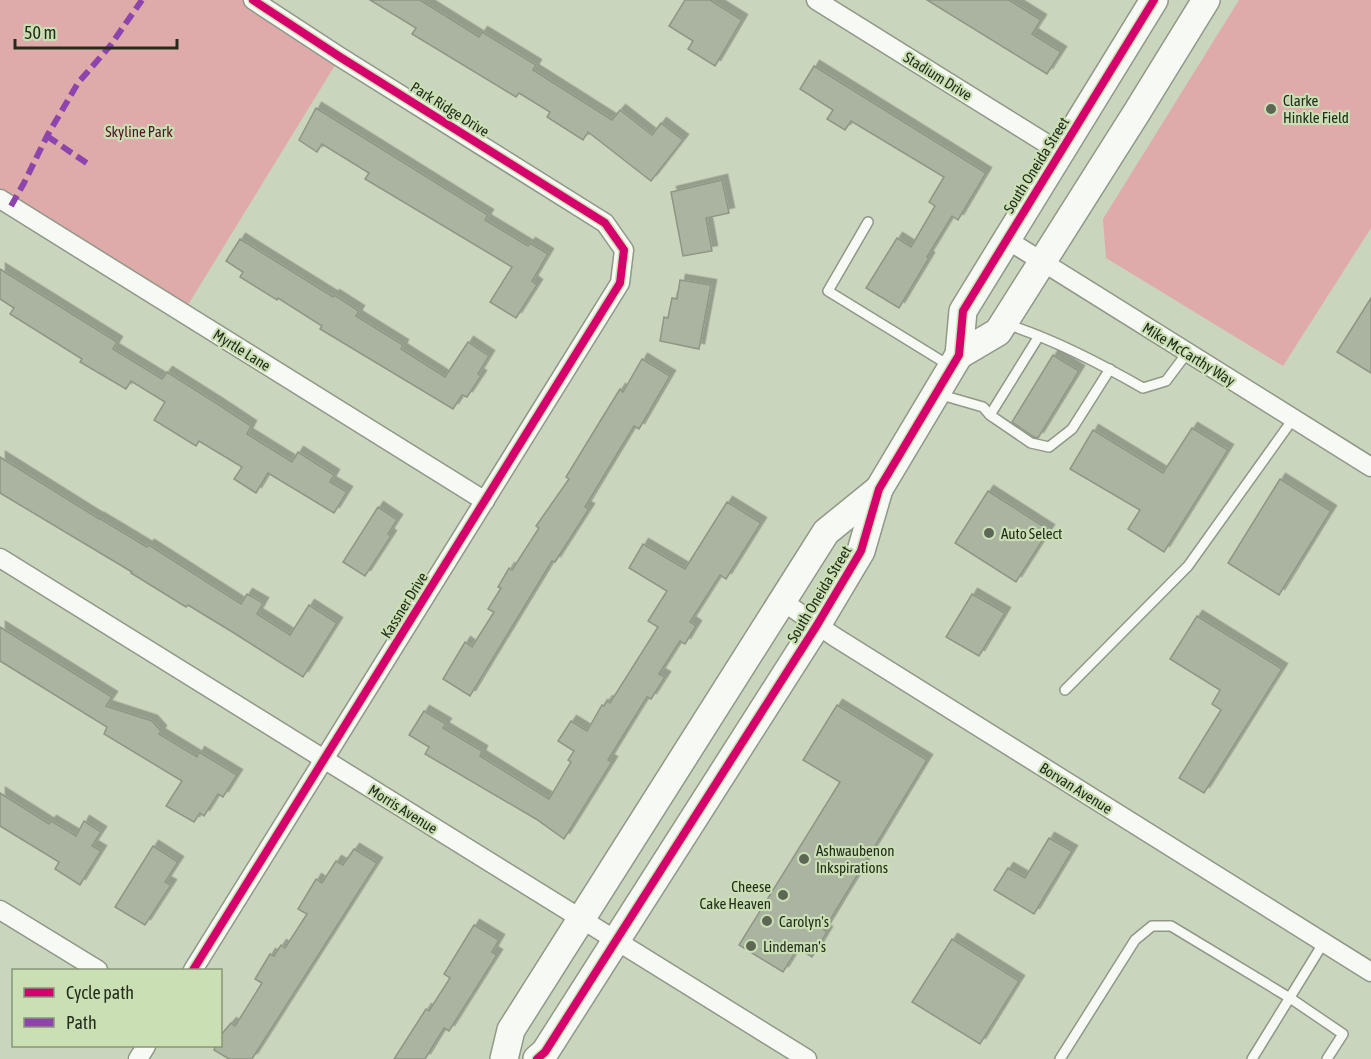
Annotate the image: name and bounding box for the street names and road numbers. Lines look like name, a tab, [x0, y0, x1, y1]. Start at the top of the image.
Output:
street label: Stadium Drive	[901, 48, 975, 104]
street label: Park Ridge Drive	[408, 78, 493, 140]
street label: South Oneida Street	[1000, 114, 1072, 216]
street label: Mike McCarthy Way	[1140, 319, 1238, 389]
street label: Myrtle Lane	[210, 326, 274, 374]
street label: South Oneida Street	[783, 543, 855, 645]
street label: Kassner Drive	[377, 569, 431, 641]
street label: Borvan Avenue	[1037, 759, 1116, 817]
street label: Morris Avenue	[365, 781, 441, 837]

